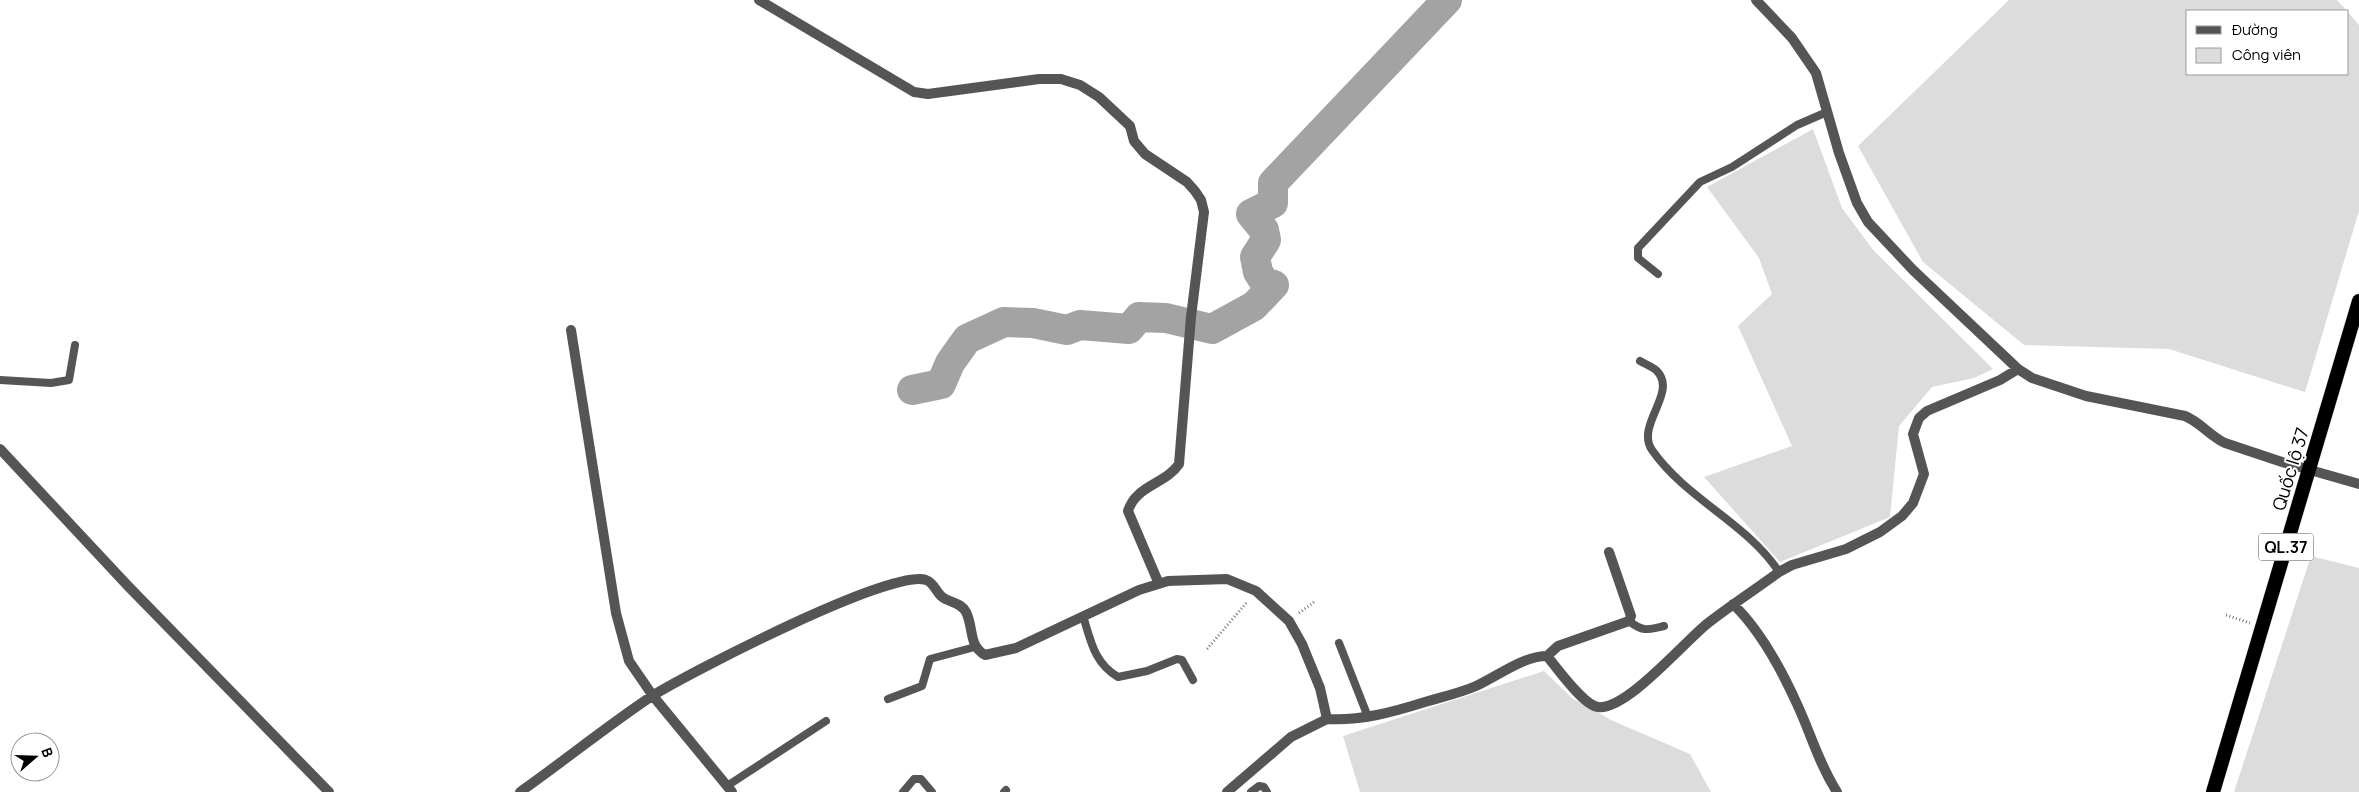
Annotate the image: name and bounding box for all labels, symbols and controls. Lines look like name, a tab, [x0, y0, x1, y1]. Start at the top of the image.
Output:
legend	[2186, 10, 2349, 75]
text: Đường	[2232, 19, 2278, 40]
text: Công viên	[2232, 44, 2301, 65]
street label: Quốc lộ 37	[2266, 425, 2314, 513]
road number: QL.37	[2258, 534, 2314, 560]
north arrow	[10, 732, 60, 782]
text: B	[37, 745, 58, 760]

